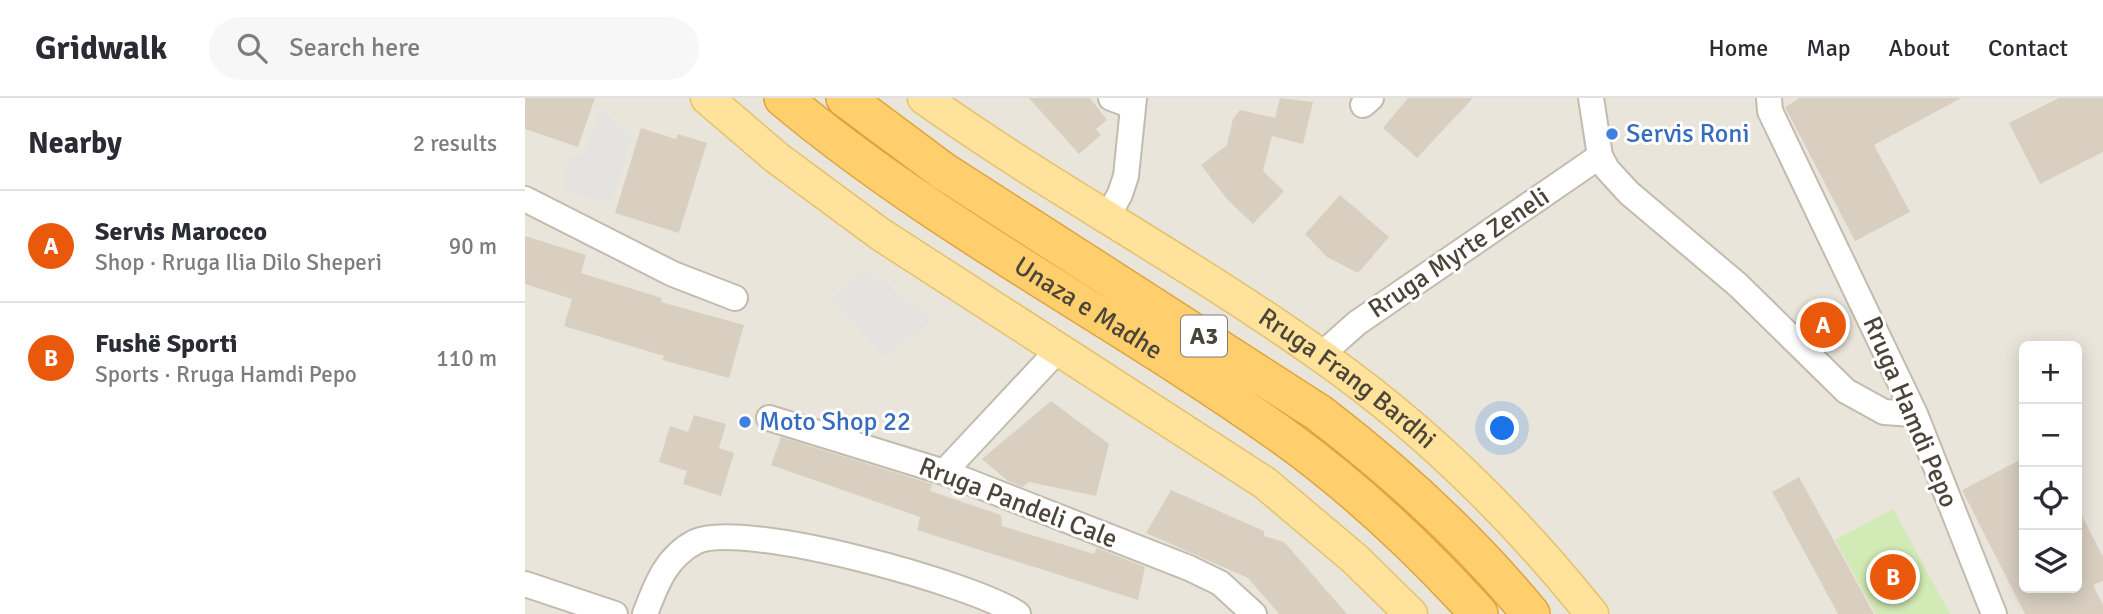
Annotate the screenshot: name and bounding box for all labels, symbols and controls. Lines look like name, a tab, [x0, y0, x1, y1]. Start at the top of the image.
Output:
search box	[209, 17, 699, 80]
text: Gridwalk	[35, 28, 167, 69]
icon: search	[233, 29, 271, 67]
text: Search here	[289, 32, 420, 64]
text: Home	[1708, 33, 1768, 63]
text: Map	[1806, 33, 1851, 63]
text: About	[1889, 33, 1950, 63]
text: Contact	[1988, 33, 2068, 63]
place label: Servis Roni	[1626, 118, 1749, 150]
text: Nearby	[28, 125, 122, 162]
marker: Servis Roni	[1604, 126, 1620, 142]
text: 2 results	[413, 129, 497, 158]
street label: Rruga Myrte Zeneli	[1362, 181, 1556, 325]
text: Servis Marocco	[95, 216, 267, 248]
text: A	[44, 232, 58, 261]
text: 90 m	[449, 232, 497, 261]
text: Shop · Rruga Ilia Dilo Sheperi	[95, 248, 382, 277]
street label: Unaza e Madhe	[1008, 250, 1168, 367]
pin: A	[1800, 299, 1846, 351]
street label: Rruga Frang Bardhi	[1252, 301, 1443, 456]
street label: Rruga Hamdi Pepo	[1855, 312, 1965, 512]
road number: A3	[1181, 316, 1227, 356]
text: Fushë Sporti	[95, 328, 237, 360]
map controls	[2019, 341, 2082, 593]
button: +	[2019, 341, 2082, 404]
text: B	[44, 344, 58, 373]
text: 110 m	[436, 344, 497, 373]
text: Sports · Rruga Hamdi Pepo	[95, 360, 357, 389]
button: −	[2019, 404, 2082, 467]
place label: Moto Shop 22	[759, 406, 911, 438]
your location	[1485, 411, 1519, 445]
marker: Moto Shop 22	[737, 414, 753, 430]
street label: Rruga Pandeli Cale	[914, 450, 1122, 556]
button: locate	[2019, 467, 2082, 530]
button: layers	[2019, 530, 2082, 593]
pin: B	[1870, 551, 1916, 603]

